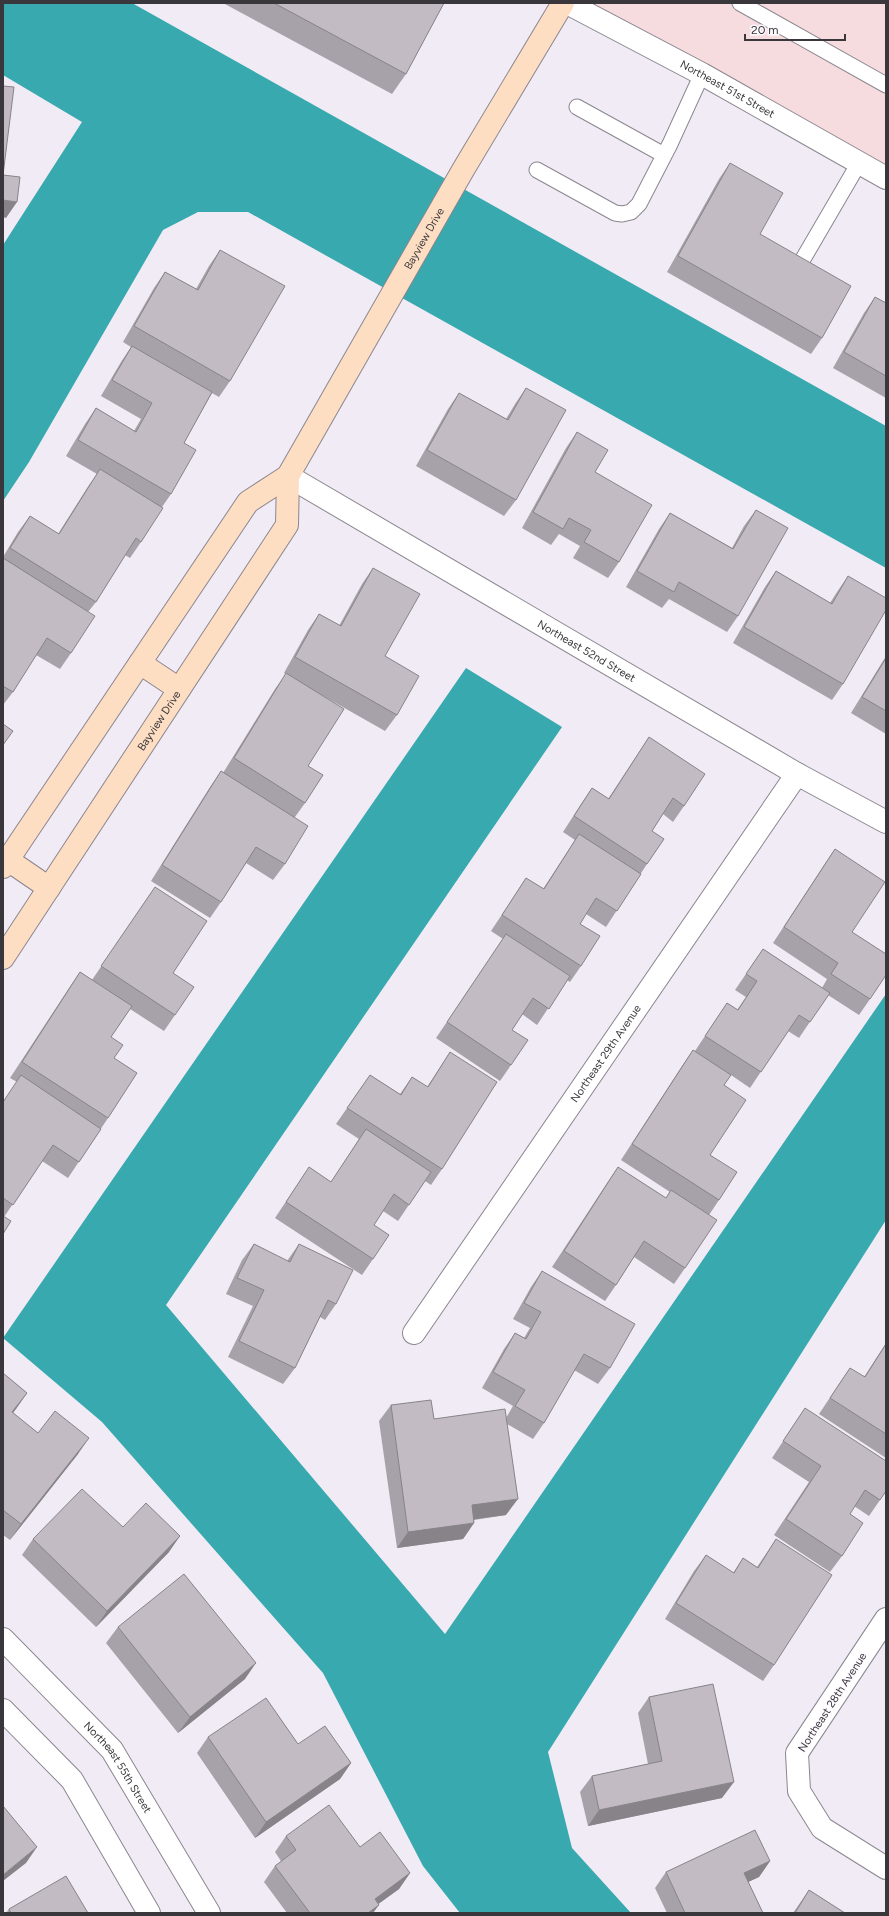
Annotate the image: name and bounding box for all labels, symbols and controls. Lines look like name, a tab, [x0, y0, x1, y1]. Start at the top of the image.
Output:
scale bar	[745, 16, 845, 42]
text: 20 m	[751, 23, 779, 37]
street label: Northeast 51st Street	[678, 58, 777, 121]
street label: Bayview Drive	[402, 205, 447, 272]
street label: Northeast 52nd Street	[535, 618, 638, 685]
street label: Bayview Drive	[135, 688, 184, 753]
street label: Northeast 29th Avenue	[568, 1002, 644, 1105]
street label: Northeast 28th Avenue	[795, 1650, 869, 1754]
street label: Northeast 55th Street	[81, 1719, 154, 1815]

